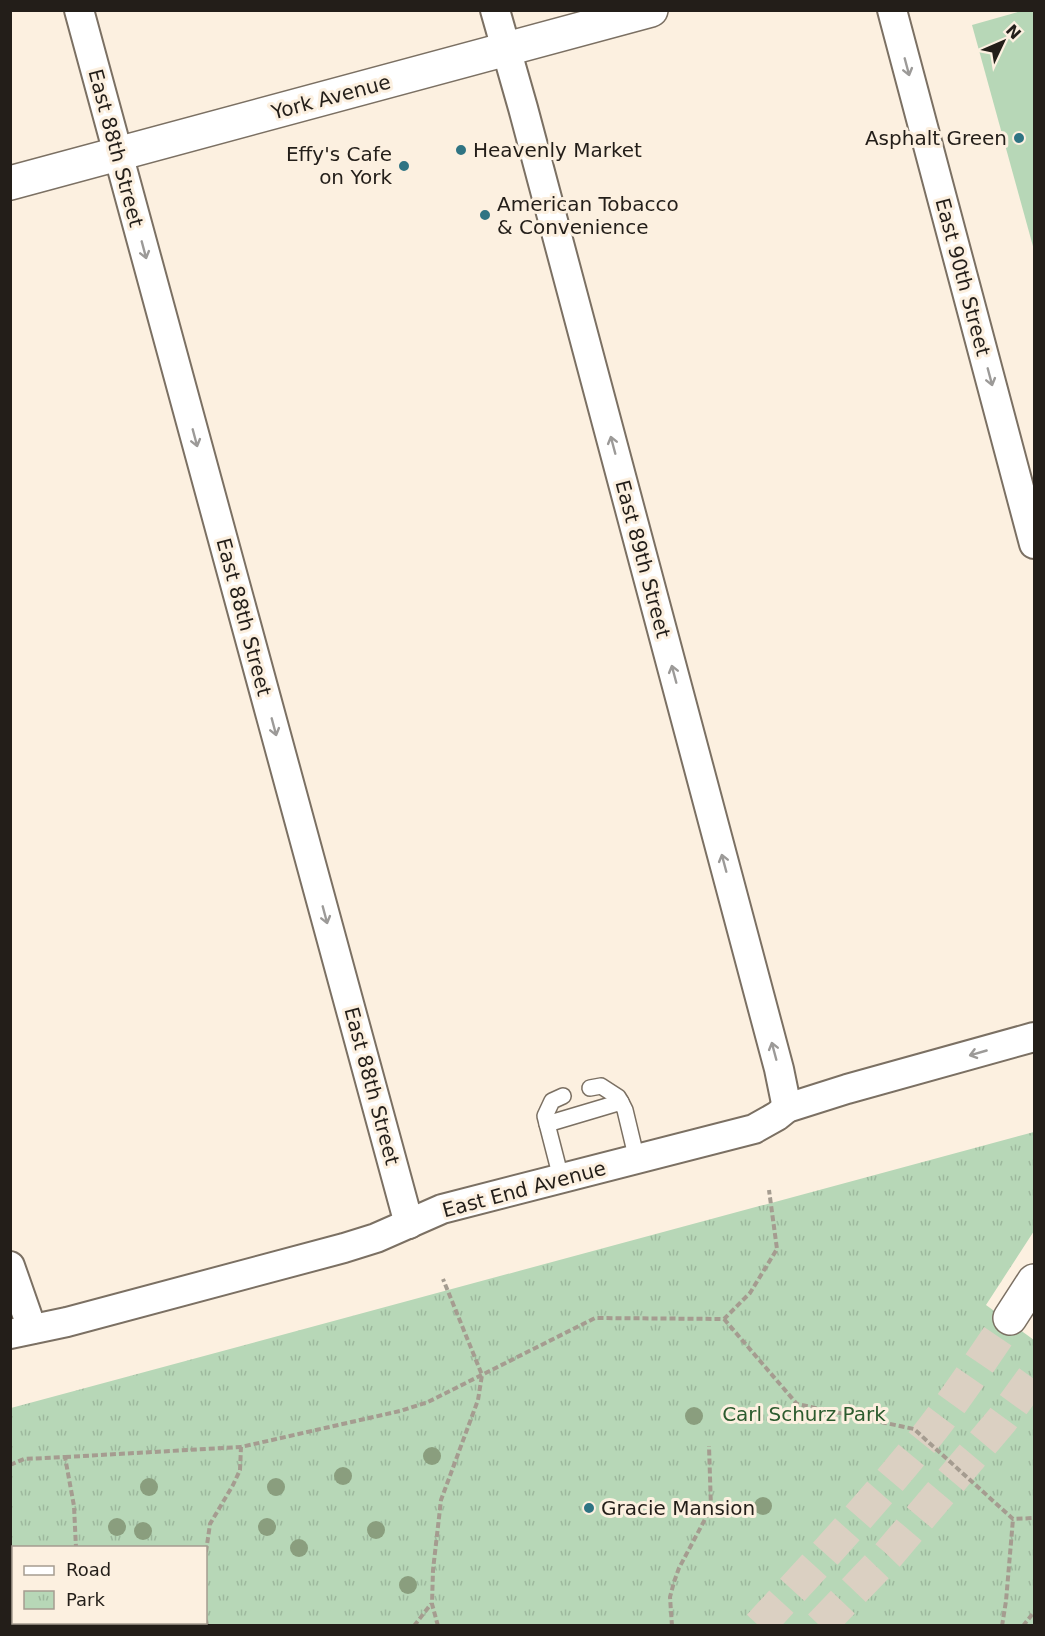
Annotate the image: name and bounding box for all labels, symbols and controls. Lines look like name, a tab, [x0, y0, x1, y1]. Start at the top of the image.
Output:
north arrow	[973, 12, 1033, 72]
text: N	[1002, 21, 1025, 43]
one-way arrow	[901, 57, 913, 76]
street label: East 88th Street	[83, 66, 149, 230]
street label: York Avenue	[268, 70, 393, 125]
place label: Asphalt Green	[865, 126, 1007, 150]
marker: Asphalt Green	[1012, 131, 1026, 145]
place label: Heavenly Market	[473, 138, 642, 162]
place label: Effy's Cafe on York	[286, 142, 392, 189]
marker: Heavenly Market	[454, 143, 468, 157]
marker: Effy's Cafe on York	[397, 159, 411, 173]
place label: American Tobacco & Convenience	[497, 192, 679, 239]
street label: East 90th Street	[930, 195, 996, 359]
marker: American Tobacco & Convenience	[478, 208, 492, 222]
one-way arrow	[139, 240, 150, 259]
one-way arrow	[985, 367, 996, 386]
one-way arrow	[190, 428, 201, 447]
one-way arrow	[607, 436, 618, 455]
street label: East 89th Street	[610, 477, 676, 641]
street label: East 88th Street	[211, 535, 277, 699]
one-way arrow	[668, 665, 679, 684]
one-way arrow	[269, 717, 280, 736]
one-way arrow	[718, 853, 729, 872]
one-way arrow	[320, 905, 332, 924]
street label: East 88th Street	[339, 1004, 405, 1168]
one-way arrow	[768, 1042, 780, 1061]
one-way arrow	[969, 1047, 988, 1059]
street label: East End Avenue	[440, 1156, 608, 1222]
park label: Carl Schurz Park	[722, 1402, 886, 1426]
place label: Gracie Mansion	[601, 1496, 755, 1520]
marker: Gracie Mansion	[582, 1501, 596, 1515]
legend	[12, 1546, 207, 1624]
text: Road	[66, 1559, 111, 1580]
text: Park	[66, 1589, 105, 1610]

